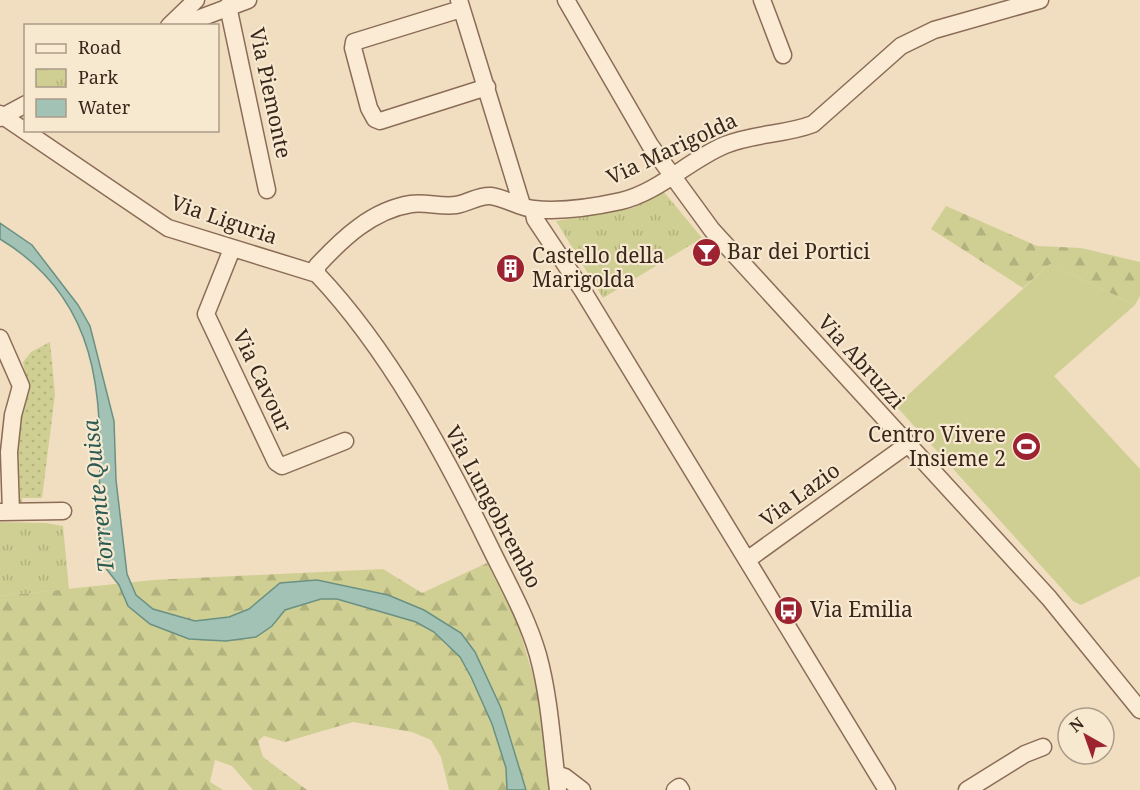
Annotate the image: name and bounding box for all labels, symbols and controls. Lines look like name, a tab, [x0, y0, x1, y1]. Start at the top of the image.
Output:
legend	[24, 24, 219, 132]
street label: Via Piemonte	[243, 25, 298, 161]
text: Road	[78, 35, 121, 59]
text: Park	[78, 65, 118, 89]
text: Water	[78, 95, 131, 119]
street label: Via Marigolda	[602, 106, 741, 191]
street label: Via Liguria	[167, 188, 281, 250]
bar icon: Bar dei Portici	[690, 236, 722, 268]
place label: Bar dei Portici	[727, 237, 870, 265]
place label: Castello della Marigolda	[532, 241, 664, 293]
building icon: Castello della Marigolda	[495, 252, 527, 284]
street label: Via Abruzzi	[812, 308, 912, 414]
street label: Via Cavour	[227, 325, 299, 437]
water label: Torrente Quisa	[74, 418, 120, 574]
street label: Via Lungobrembo	[439, 420, 549, 593]
place label: Centro Vivere Insieme 2	[868, 420, 1006, 472]
sports icon: Centro Vivere Insieme 2	[1011, 431, 1043, 463]
street label: Via Lazio	[754, 456, 845, 533]
bus stop icon: Via Emilia	[773, 594, 805, 626]
place label: Via Emilia	[810, 595, 913, 623]
north arrow	[1056, 706, 1116, 766]
text: N	[1064, 712, 1089, 737]

